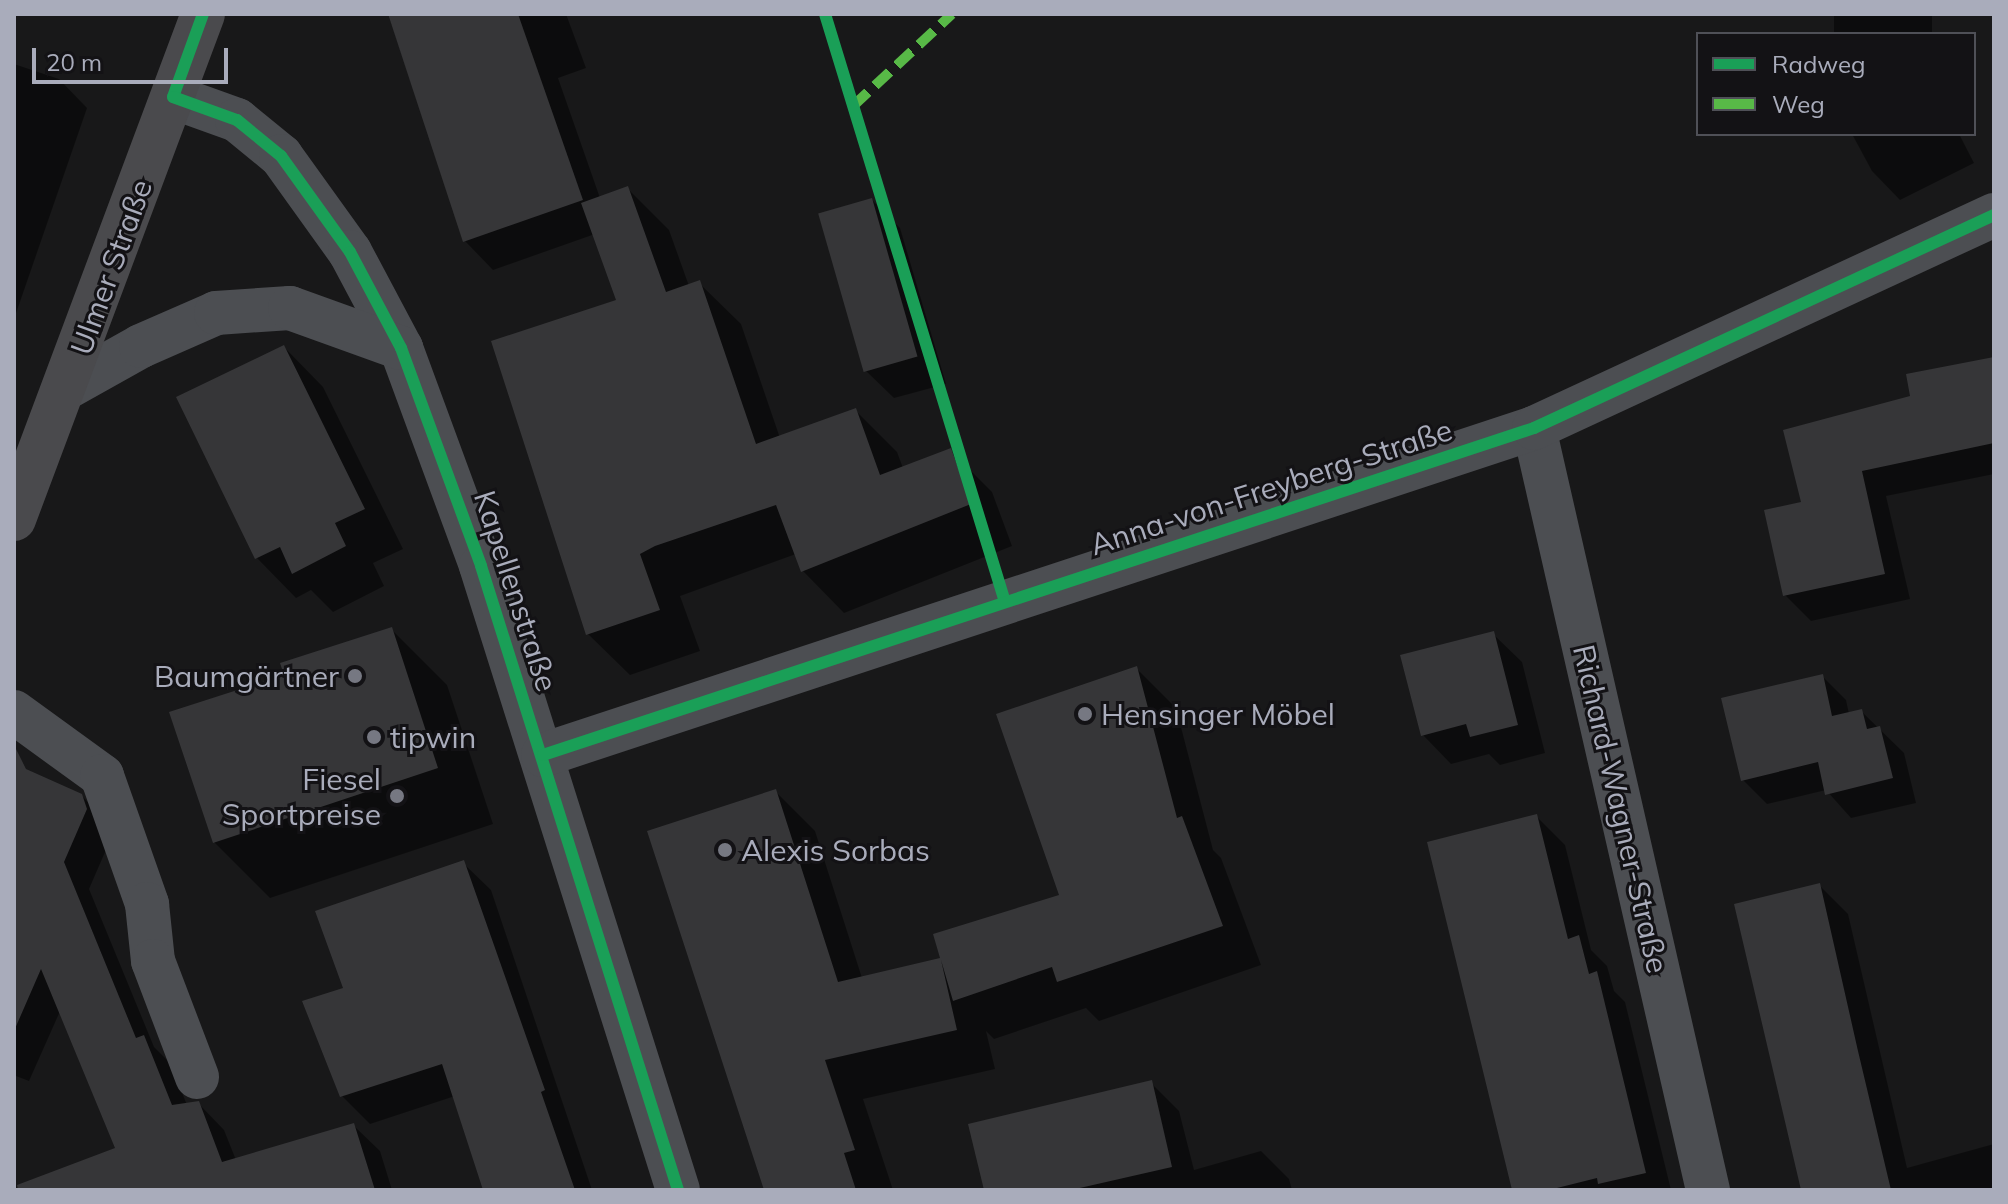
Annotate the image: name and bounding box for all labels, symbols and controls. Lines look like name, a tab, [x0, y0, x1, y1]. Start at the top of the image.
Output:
scale bar	[36, 32, 232, 82]
legend	[1696, 32, 1976, 136]
text: 20 m	[46, 47, 102, 77]
text: Radweg	[1772, 49, 1866, 79]
text: Weg	[1772, 89, 1825, 119]
street label: Ulmer Straße	[63, 175, 159, 359]
street label: Anna-von-Freyberg-Straße	[1085, 411, 1457, 563]
street label: Kapellenstraße	[467, 486, 565, 696]
street label: Richard-Wagner-Straße	[1566, 641, 1676, 977]
place label: Baumgärtner	[154, 658, 339, 694]
marker: Baumgärtner	[346, 667, 364, 685]
place label: Hensinger Möbel	[1101, 696, 1335, 732]
marker: Hensinger Möbel	[1076, 705, 1094, 723]
place label: tipwin	[390, 719, 476, 755]
marker: tipwin	[365, 728, 383, 746]
place label: Fiesel Sportpreise	[222, 761, 381, 832]
marker: Fiesel Sportpreise	[388, 787, 406, 805]
place label: Alexis Sorbas	[741, 832, 930, 868]
marker: Alexis Sorbas	[716, 841, 734, 859]

